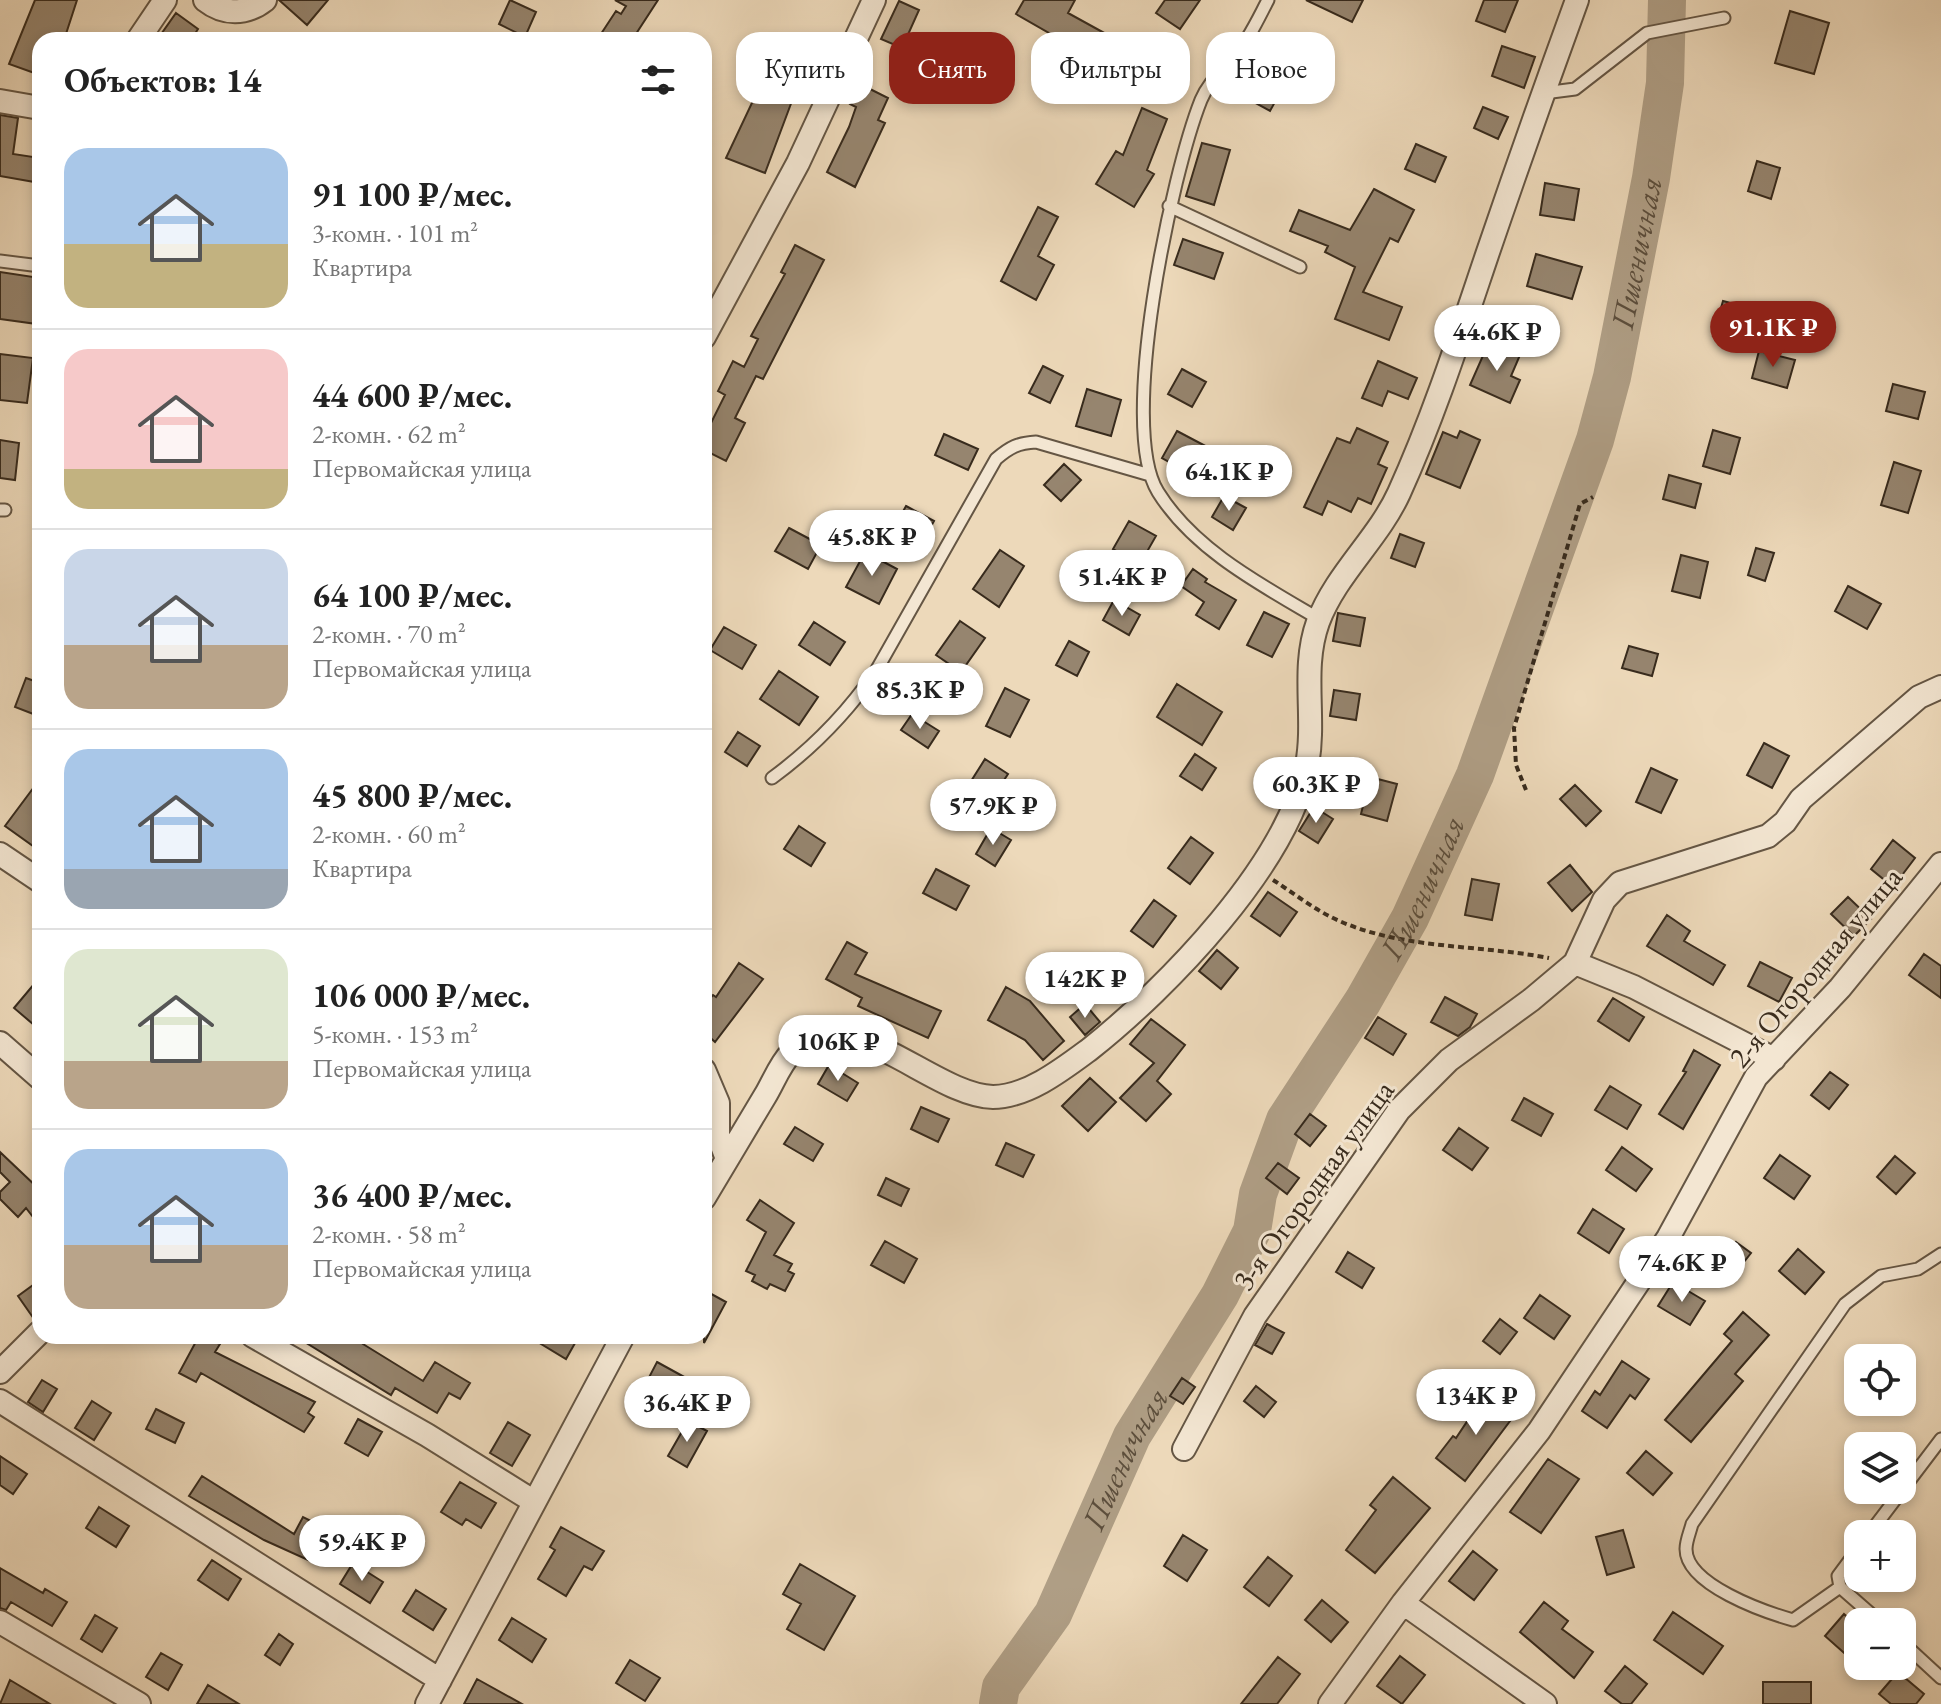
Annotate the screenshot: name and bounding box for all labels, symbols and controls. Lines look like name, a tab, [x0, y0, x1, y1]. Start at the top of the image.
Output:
chip: Купить	[736, 32, 873, 104]
chip: Снять	[889, 32, 1015, 104]
chip: Фильтры	[1031, 32, 1190, 104]
chip: Новое	[1206, 32, 1335, 104]
text: Объектов: 14	[64, 58, 261, 102]
icon: filters	[636, 58, 680, 102]
text: 91 100 ₽/мес.	[312, 172, 512, 216]
water label: Пшеничная	[1601, 173, 1672, 334]
icon: home	[128, 180, 224, 276]
text: 3-комн. · 101 m²	[312, 216, 478, 250]
text: Квартира	[312, 250, 412, 284]
pin: 91.1K ₽	[1699, 301, 1847, 369]
pin: 44.6K ₽	[1423, 305, 1571, 373]
text: 91.1K ₽	[1728, 310, 1818, 344]
text: 44.6K ₽	[1452, 314, 1542, 348]
text: 44 600 ₽/мес.	[312, 373, 512, 417]
icon: home	[128, 381, 224, 477]
text: 2-комн. · 62 m²	[312, 417, 466, 451]
pin: 64.1K ₽	[1155, 445, 1303, 513]
text: Первомайская улица	[312, 451, 531, 485]
text: 64.1K ₽	[1184, 454, 1274, 488]
pin: 45.8K ₽	[798, 510, 946, 578]
text: 45.8K ₽	[827, 519, 917, 553]
pin: 51.4K ₽	[1048, 550, 1196, 618]
text: 51.4K ₽	[1077, 559, 1167, 593]
text: 64 100 ₽/мес.	[312, 573, 512, 617]
icon: home	[128, 581, 224, 677]
text: 2-комн. · 70 m²	[312, 617, 466, 651]
text: Первомайская улица	[312, 651, 531, 685]
pin: 85.3K ₽	[846, 663, 994, 731]
text: 85.3K ₽	[875, 672, 965, 706]
pin: 60.3K ₽	[1242, 757, 1390, 825]
text: 60.3K ₽	[1271, 766, 1361, 800]
text: 45 800 ₽/мес.	[312, 773, 512, 817]
pin: 57.9K ₽	[919, 779, 1067, 847]
icon: home	[128, 781, 224, 877]
text: 57.9K ₽	[948, 788, 1038, 822]
water label: Пшеничная	[1369, 809, 1475, 968]
text: 2-комн. · 60 m²	[312, 817, 466, 851]
text: Квартира	[312, 851, 412, 885]
street label: 2-я Огородная улица	[1719, 858, 1911, 1076]
pin: 142K ₽	[1020, 952, 1150, 1020]
text: 142K ₽	[1043, 961, 1127, 995]
text: 106 000 ₽/мес.	[312, 973, 530, 1017]
icon: home	[128, 981, 224, 1077]
pin: 106K ₽	[773, 1015, 903, 1083]
text: 5-комн. · 153 m²	[312, 1017, 478, 1051]
text: 106K ₽	[796, 1024, 880, 1058]
text: Первомайская улица	[312, 1051, 531, 1085]
street label: 3-я Огородная улица	[1224, 1072, 1402, 1298]
text: 36 400 ₽/мес.	[312, 1173, 512, 1217]
icon: home	[128, 1181, 224, 1277]
text: 2-комн. · 58 m²	[312, 1217, 466, 1251]
pin: 74.6K ₽	[1608, 1236, 1756, 1304]
text: 74.6K ₽	[1637, 1245, 1727, 1279]
text: Первомайская улица	[312, 1251, 531, 1285]
map controls	[1844, 1344, 1916, 1680]
button: locate	[1844, 1344, 1916, 1416]
pin: 134K ₽	[1411, 1369, 1541, 1437]
pin: 36.4K ₽	[613, 1376, 761, 1444]
text: 134K ₽	[1434, 1378, 1518, 1412]
water label: Пшеничная	[1072, 1379, 1178, 1538]
text: 36.4K ₽	[642, 1385, 732, 1419]
button: layers	[1844, 1432, 1916, 1504]
pin: 59.4K ₽	[288, 1515, 436, 1583]
button: +	[1844, 1520, 1916, 1592]
text: 59.4K ₽	[317, 1524, 407, 1558]
button: −	[1844, 1608, 1916, 1680]

